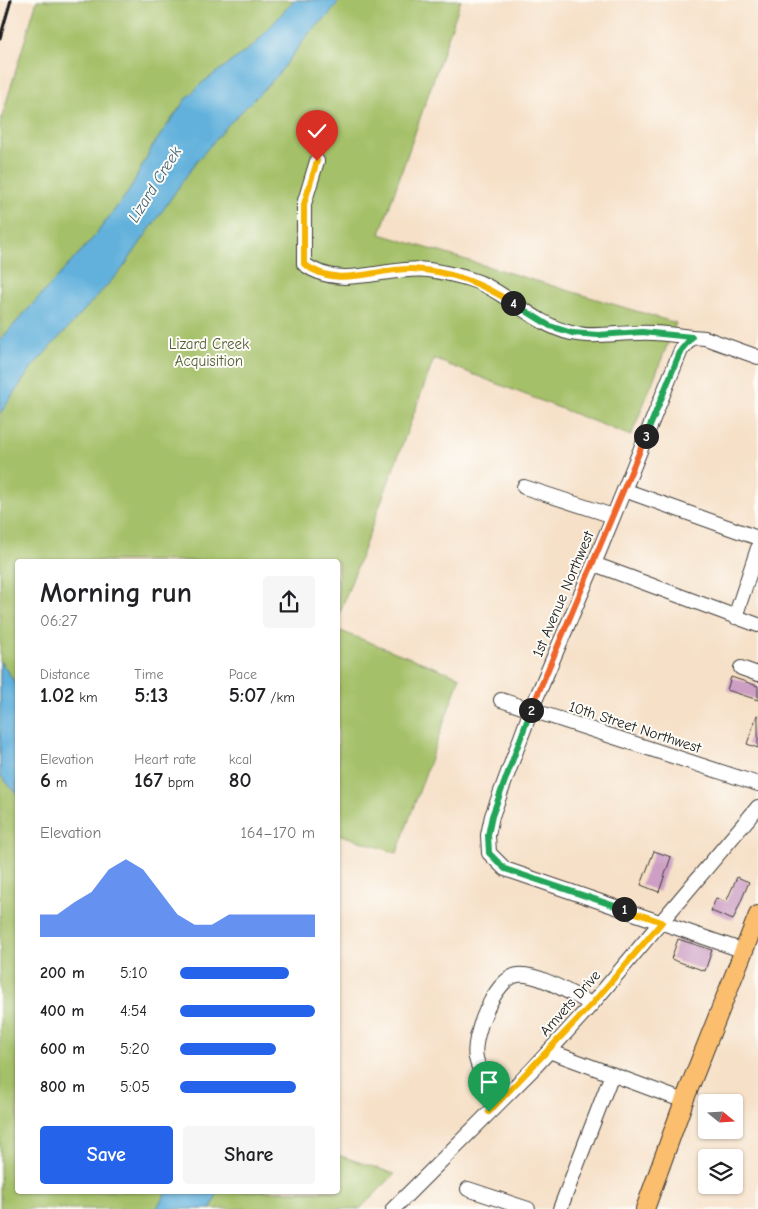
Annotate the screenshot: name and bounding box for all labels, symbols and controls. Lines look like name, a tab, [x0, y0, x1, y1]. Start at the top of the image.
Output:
pin	[296, 110, 338, 161]
icon: check	[303, 117, 331, 145]
water label: Lizard Creek	[125, 143, 185, 226]
pin: 4	[500, 290, 526, 316]
text: 4	[510, 295, 517, 312]
park label: Lizard Creek Acquisition	[169, 335, 250, 370]
pin: 3	[634, 424, 658, 448]
text: 3	[643, 428, 650, 445]
street label: 1st Avenue Northwest	[528, 528, 598, 660]
button: share	[263, 576, 315, 628]
text: Morning run	[40, 577, 192, 609]
text: 06:27	[40, 612, 77, 630]
text: Distance	[40, 666, 90, 683]
text: Time	[134, 666, 163, 683]
text: Pace	[229, 666, 257, 683]
text: 1.02	[40, 683, 75, 707]
text: 5:13	[134, 683, 168, 707]
text: 5:07	[229, 683, 266, 707]
text: km	[75, 689, 98, 706]
text: /km	[266, 689, 295, 706]
street label: 10th Street Northwest	[567, 697, 704, 757]
pin: 2	[518, 698, 544, 722]
text: 2	[528, 702, 535, 719]
text: Elevation	[40, 751, 94, 768]
text: Heart rate	[134, 751, 196, 768]
text: kcal	[229, 751, 252, 768]
text: 6	[40, 768, 51, 792]
text: 167	[134, 768, 163, 792]
text: 80	[229, 768, 251, 792]
text: m	[51, 774, 67, 791]
text: bpm	[163, 774, 194, 791]
text: Elevation	[40, 824, 101, 842]
text: 164–170 m	[240, 824, 315, 842]
pin: 1	[612, 896, 636, 922]
text: 1	[622, 901, 627, 918]
text: 200 m	[40, 964, 85, 982]
text: 5:10	[120, 964, 148, 982]
street label: Amvets Drive	[536, 966, 605, 1040]
text: 400 m	[40, 1002, 84, 1020]
text: 4:54	[120, 1002, 147, 1020]
text: 600 m	[40, 1040, 85, 1058]
text: 5:20	[120, 1040, 150, 1058]
pin	[468, 1061, 510, 1112]
icon: arrive	[475, 1068, 503, 1096]
text: 800 m	[40, 1078, 85, 1096]
text: 5:05	[120, 1078, 150, 1096]
north arrow	[698, 1094, 742, 1139]
map controls	[698, 1094, 743, 1194]
button: Save	[40, 1126, 173, 1184]
button: Share	[183, 1126, 315, 1184]
button: layers	[698, 1149, 743, 1194]

